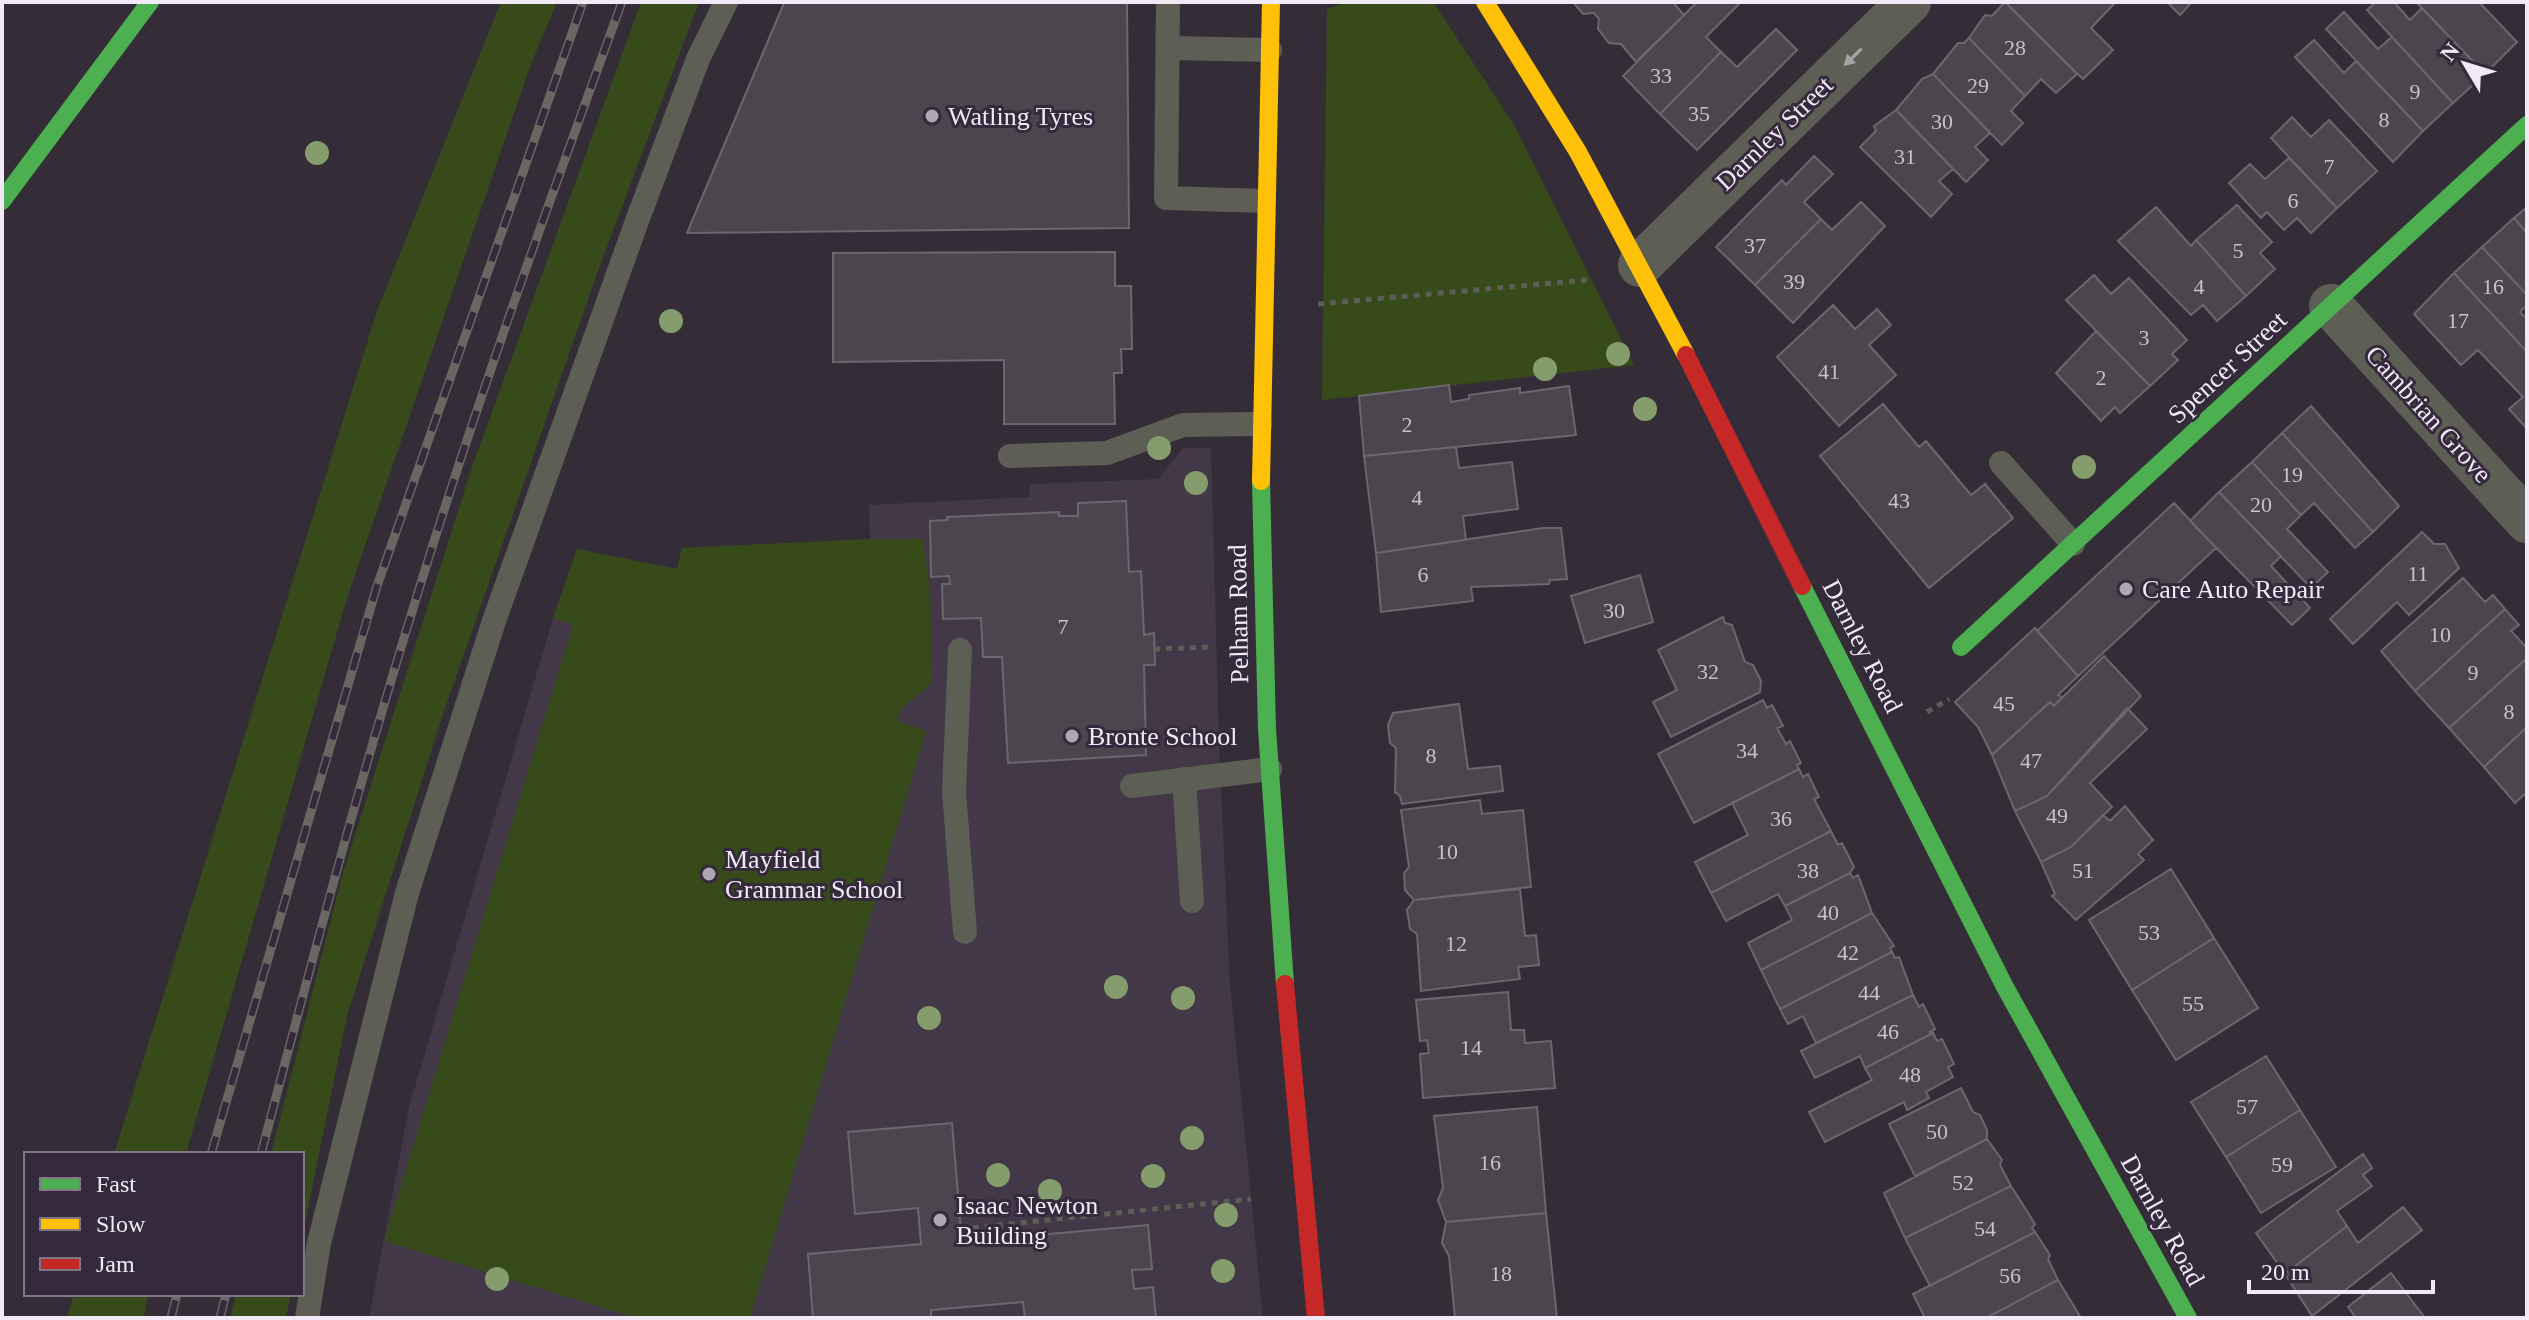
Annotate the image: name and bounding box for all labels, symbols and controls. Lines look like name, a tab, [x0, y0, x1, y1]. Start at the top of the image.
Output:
north arrow	[2425, 24, 2505, 104]
house number: 28	[2004, 35, 2026, 60]
text: N	[2435, 38, 2464, 66]
one-way arrow	[1844, 47, 1863, 65]
house number: 33	[1650, 63, 1672, 88]
street label: Darnley Street	[1710, 70, 1839, 196]
house number: 29	[1967, 73, 1989, 98]
house number: 9	[2410, 79, 2421, 104]
house number: 35	[1688, 101, 1710, 126]
place label: Watling Tyres	[948, 102, 1093, 131]
marker: Watling Tyres	[923, 107, 941, 125]
house number: 8	[2379, 107, 2390, 132]
house number: 30	[1931, 109, 1953, 134]
house number: 31	[1894, 144, 1916, 169]
house number: 7	[2324, 154, 2335, 179]
house number: 6	[2288, 188, 2299, 213]
house number: 37	[1744, 233, 1766, 258]
house number: 5	[2233, 238, 2244, 263]
house number: 39	[1783, 269, 1805, 294]
house number: 4	[2194, 274, 2205, 299]
house number: 16	[2482, 274, 2504, 299]
street label: Spencer Street	[2162, 305, 2293, 429]
house number: 17	[2447, 308, 2469, 333]
house number: 3	[2139, 325, 2150, 350]
street label: Cambrian Grove	[2360, 340, 2498, 489]
house number: 41	[1818, 359, 1840, 384]
house number: 2	[2096, 365, 2107, 390]
house number: 2	[1402, 412, 1413, 437]
house number: 19	[2281, 462, 2303, 487]
house number: 4	[1412, 485, 1423, 510]
house number: 43	[1888, 488, 1910, 513]
house number: 20	[2250, 492, 2272, 517]
street label: Pelham Road	[1223, 544, 1254, 684]
house number: 11	[2407, 561, 2429, 586]
house number: 6	[1418, 562, 1429, 587]
street label: Darnley Road	[1817, 575, 1908, 717]
place label: Care Auto Repair	[2142, 575, 2324, 604]
marker: Care Auto Repair	[2117, 580, 2135, 598]
house number: 30	[1603, 598, 1625, 623]
house number: 7	[1058, 614, 1069, 639]
house number: 10	[2429, 622, 2451, 647]
house number: 32	[1697, 659, 1719, 684]
house number: 9	[2468, 660, 2479, 685]
house number: 45	[1993, 691, 2015, 716]
house number: 8	[2504, 699, 2515, 724]
place label: Bronte School	[1088, 722, 1238, 751]
marker: Bronte School	[1063, 727, 1081, 745]
house number: 34	[1736, 738, 1758, 763]
house number: 8	[1426, 743, 1437, 768]
house number: 47	[2020, 748, 2042, 773]
house number: 49	[2046, 803, 2068, 828]
house number: 36	[1770, 806, 1792, 831]
house number: 10	[1436, 839, 1458, 864]
place label: Mayfield Grammar School	[725, 845, 903, 904]
house number: 38	[1797, 858, 1819, 883]
house number: 51	[2072, 858, 2094, 883]
marker: Mayfield Grammar School	[700, 865, 718, 883]
house number: 40	[1817, 900, 1839, 925]
house number: 53	[2138, 920, 2160, 945]
house number: 12	[1445, 931, 1467, 956]
house number: 42	[1837, 940, 1859, 965]
house number: 44	[1858, 980, 1880, 1005]
house number: 55	[2182, 991, 2204, 1016]
house number: 46	[1877, 1019, 1899, 1044]
house number: 14	[1460, 1035, 1482, 1060]
house number: 48	[1899, 1062, 1921, 1087]
house number: 57	[2236, 1094, 2258, 1119]
house number: 50	[1926, 1119, 1948, 1144]
house number: 16	[1479, 1150, 1501, 1175]
street label: Darnley Road	[2115, 1150, 2210, 1291]
legend	[24, 1152, 304, 1296]
house number: 59	[2271, 1152, 2293, 1177]
house number: 52	[1952, 1170, 1974, 1195]
text: Fast	[96, 1171, 136, 1197]
place label: Isaac Newton Building	[956, 1191, 1098, 1250]
text: Slow	[96, 1211, 146, 1237]
marker: Isaac Newton Building	[931, 1211, 949, 1229]
house number: 54	[1974, 1216, 1996, 1241]
scale bar	[2249, 1244, 2433, 1294]
text: Jam	[96, 1251, 135, 1277]
text: 20 m	[2261, 1259, 2310, 1285]
house number: 18	[1490, 1261, 1512, 1286]
house number: 56	[1999, 1263, 2021, 1288]

